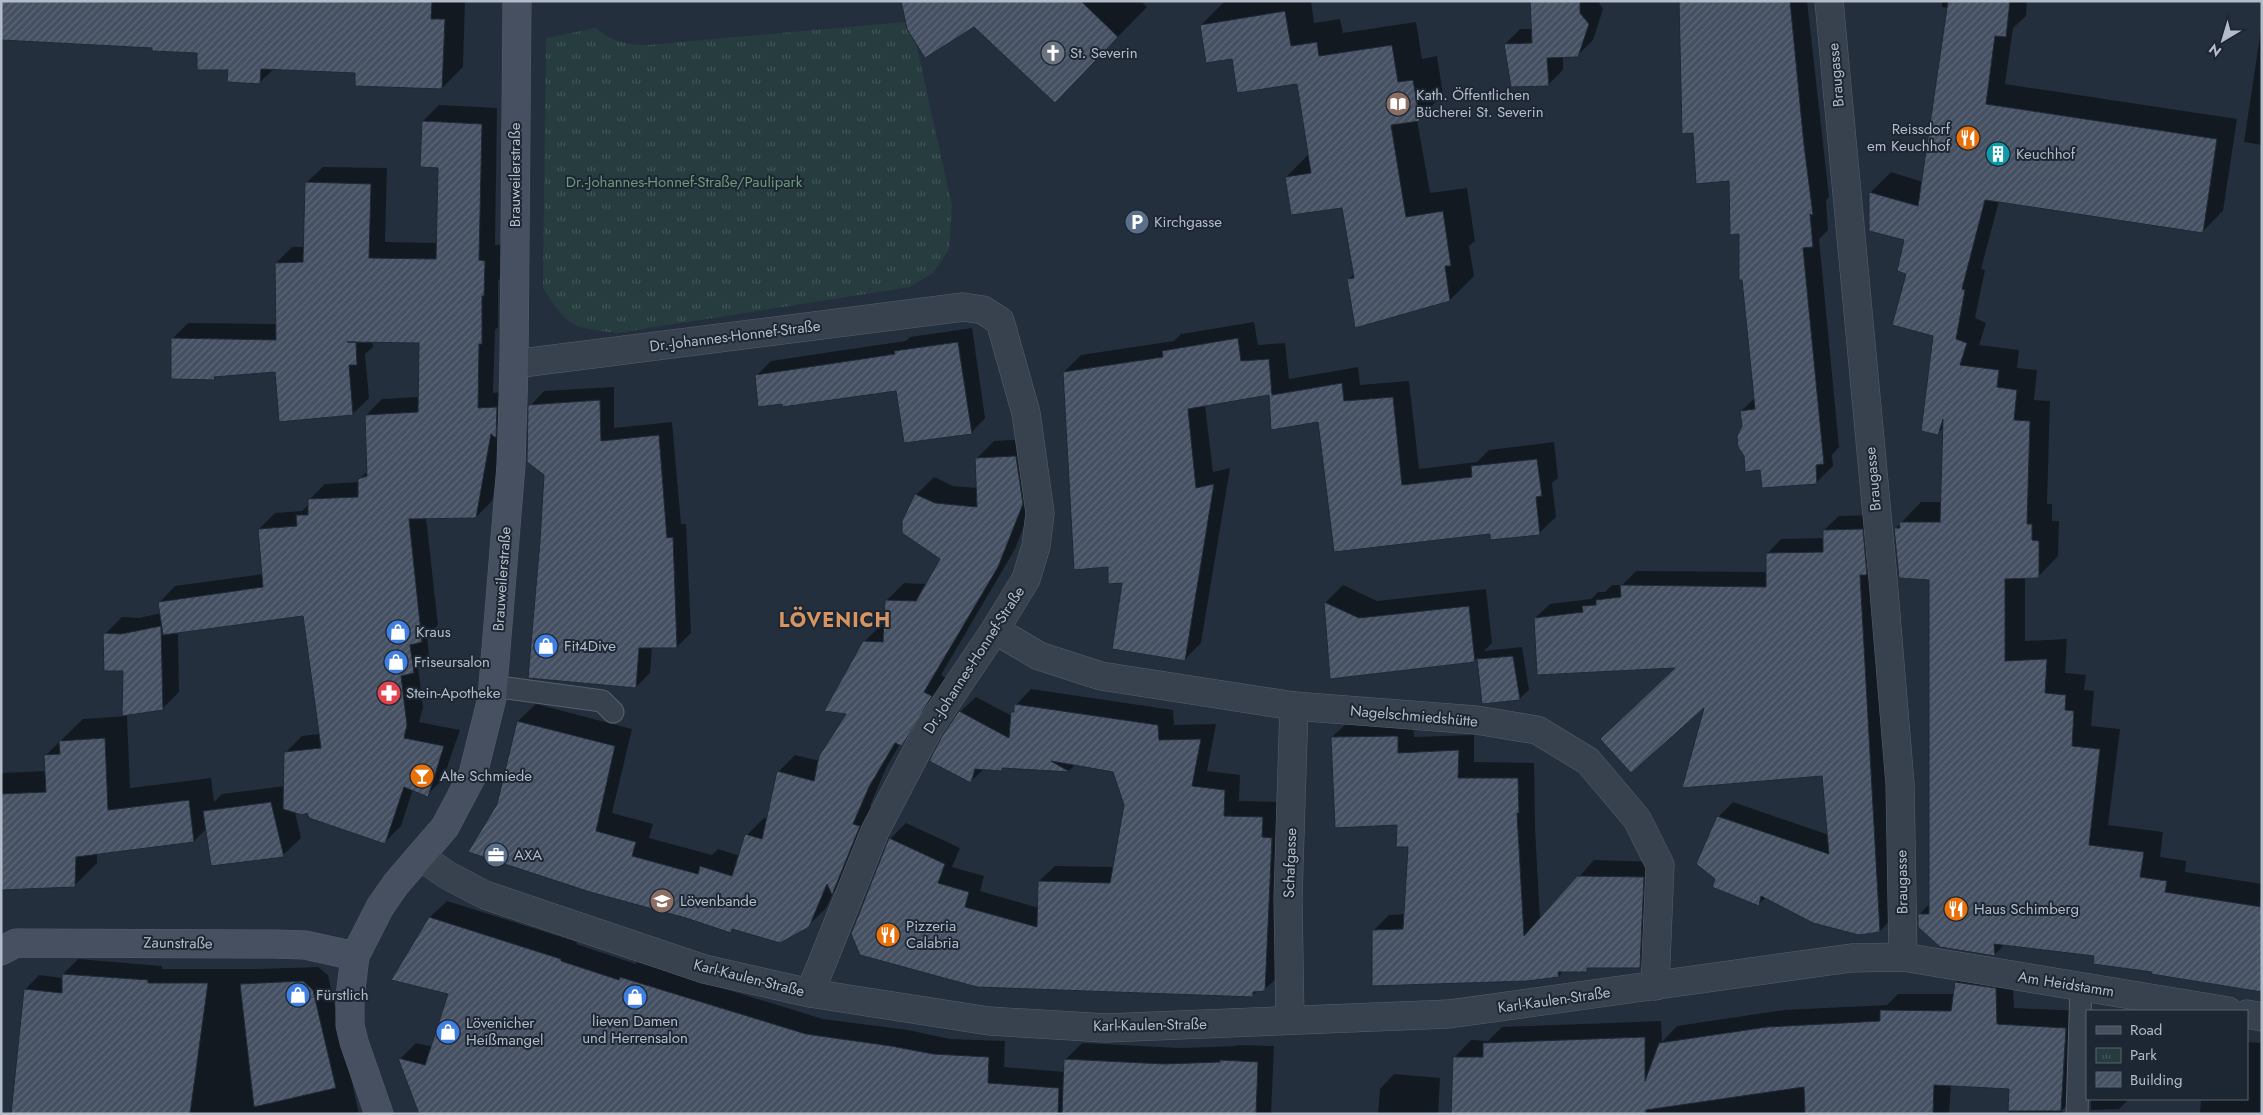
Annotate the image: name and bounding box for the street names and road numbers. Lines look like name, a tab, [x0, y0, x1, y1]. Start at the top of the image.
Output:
street label: Braugasse	[1822, 42, 1850, 108]
street label: Brauweilerstraße	[504, 122, 526, 227]
street label: Dr.-Johannes-Honnef-Straße	[648, 315, 822, 357]
street label: Braugasse	[1859, 446, 1887, 512]
street label: Brauweilerstraße	[487, 526, 517, 632]
street label: Dr.-Johannes-Honnef-Straße	[918, 582, 1030, 738]
street label: Nagelschmiedshütte	[1349, 699, 1479, 733]
street label: Schafgasse	[1278, 827, 1302, 899]
street label: Braugasse	[1890, 849, 1914, 914]
street label: Zaunstraße	[143, 931, 213, 955]
street label: Karl-Kaulen-Straße	[691, 954, 807, 1002]
street label: Am Heidstamm	[2016, 966, 2116, 1002]
street label: Karl-Kaulen-Straße	[1496, 981, 1612, 1019]
street label: Karl-Kaulen-Straße	[1093, 1013, 1207, 1037]

